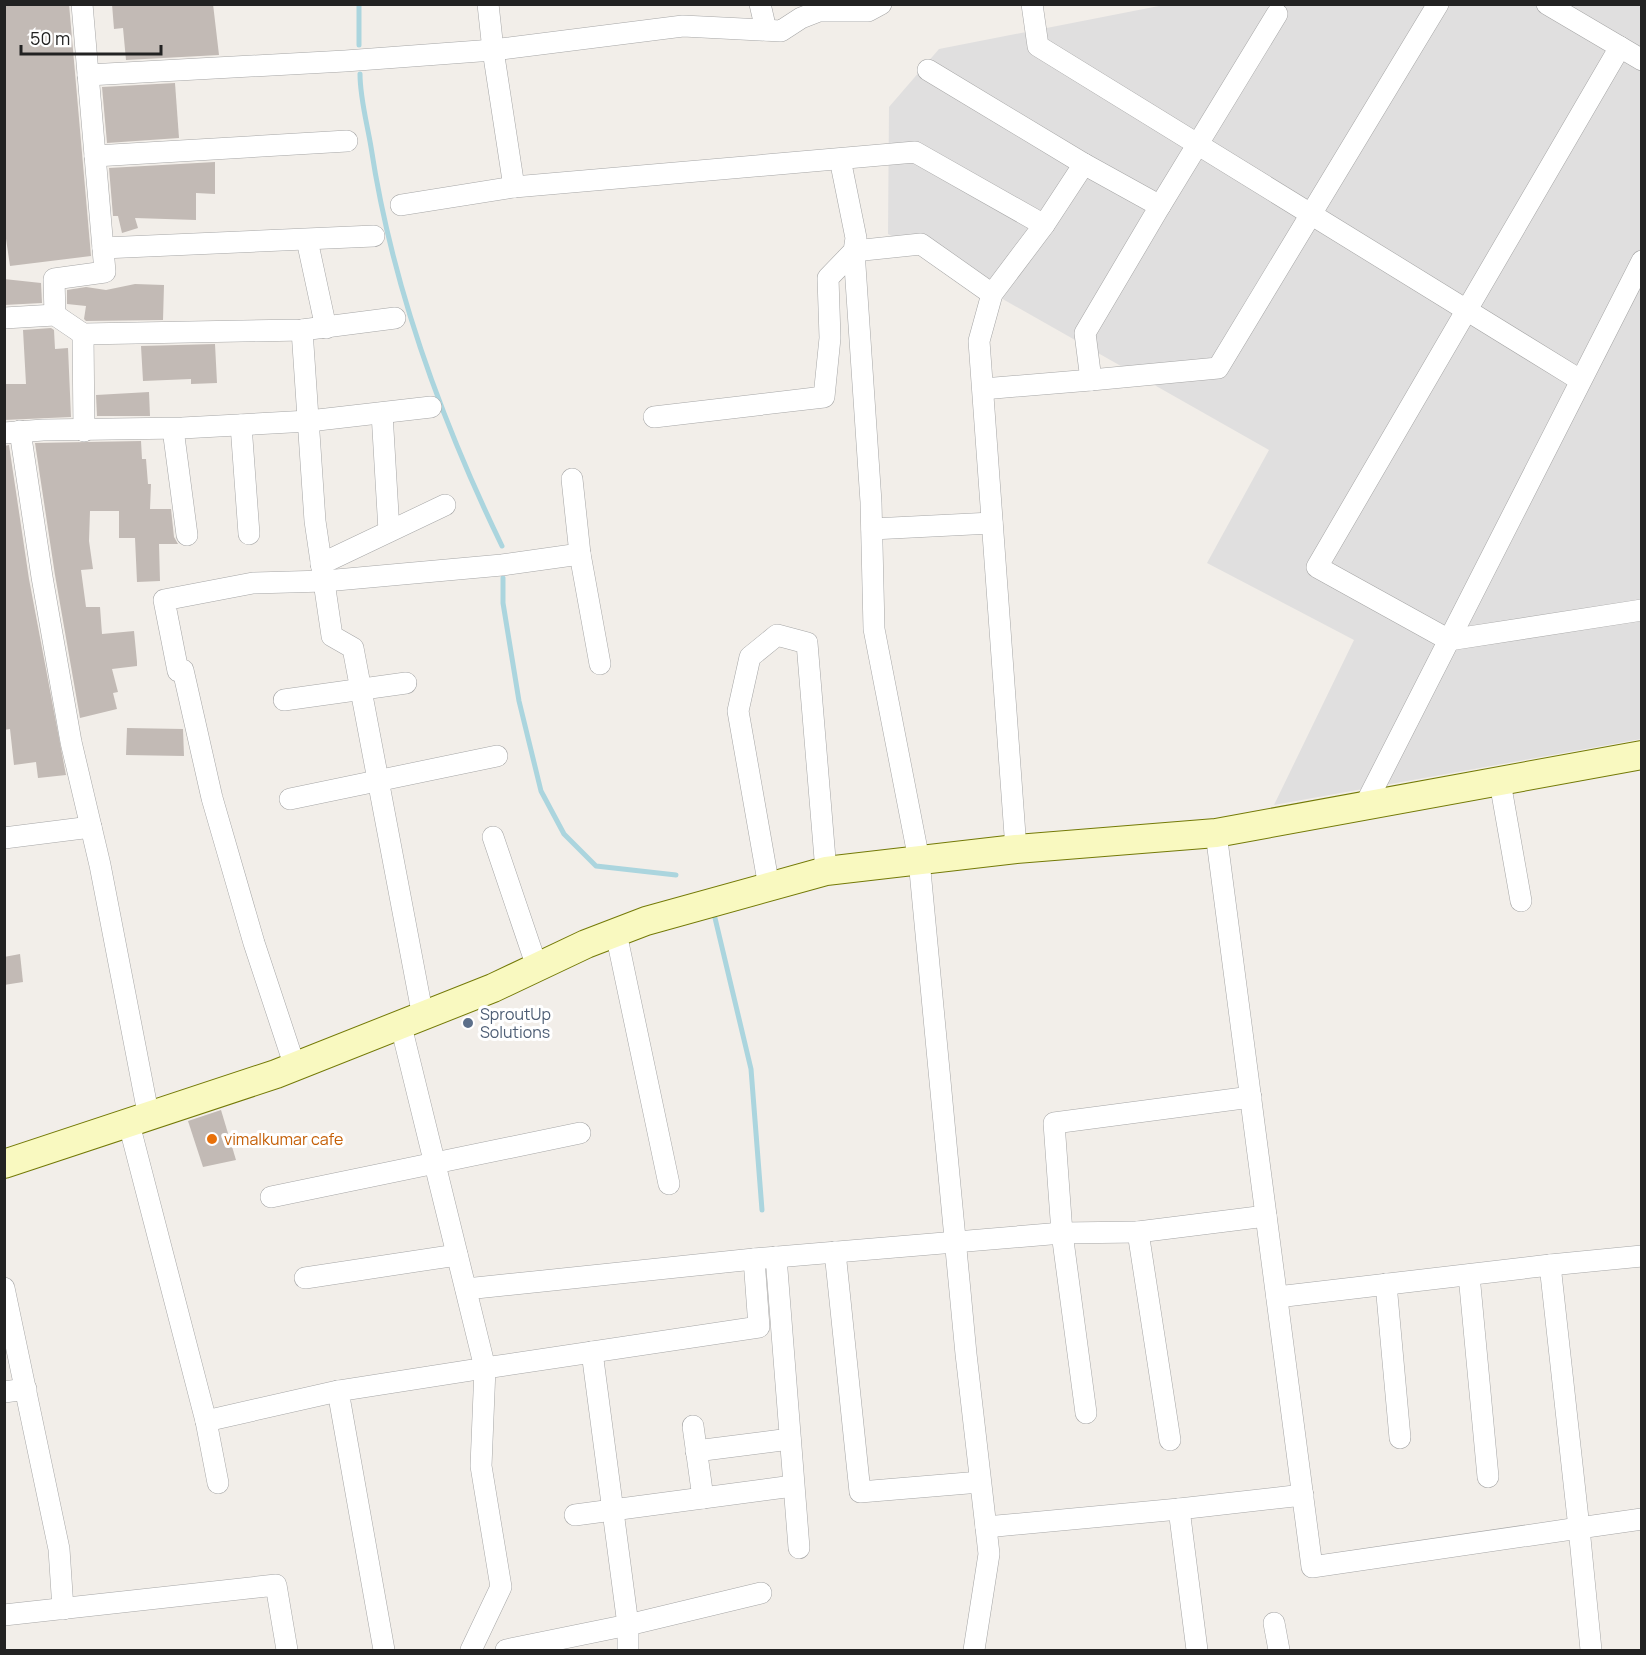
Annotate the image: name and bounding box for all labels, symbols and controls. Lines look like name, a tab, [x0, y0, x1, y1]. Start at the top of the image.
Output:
scale bar	[21, 18, 160, 56]
text: 50 m	[30, 26, 70, 50]
place label: SproutUp Solutions	[480, 1003, 551, 1043]
marker: SproutUp Solutions	[461, 1016, 475, 1030]
place label: vimalkumar cafe	[224, 1128, 343, 1150]
marker: vimalkumar cafe	[205, 1132, 219, 1146]

